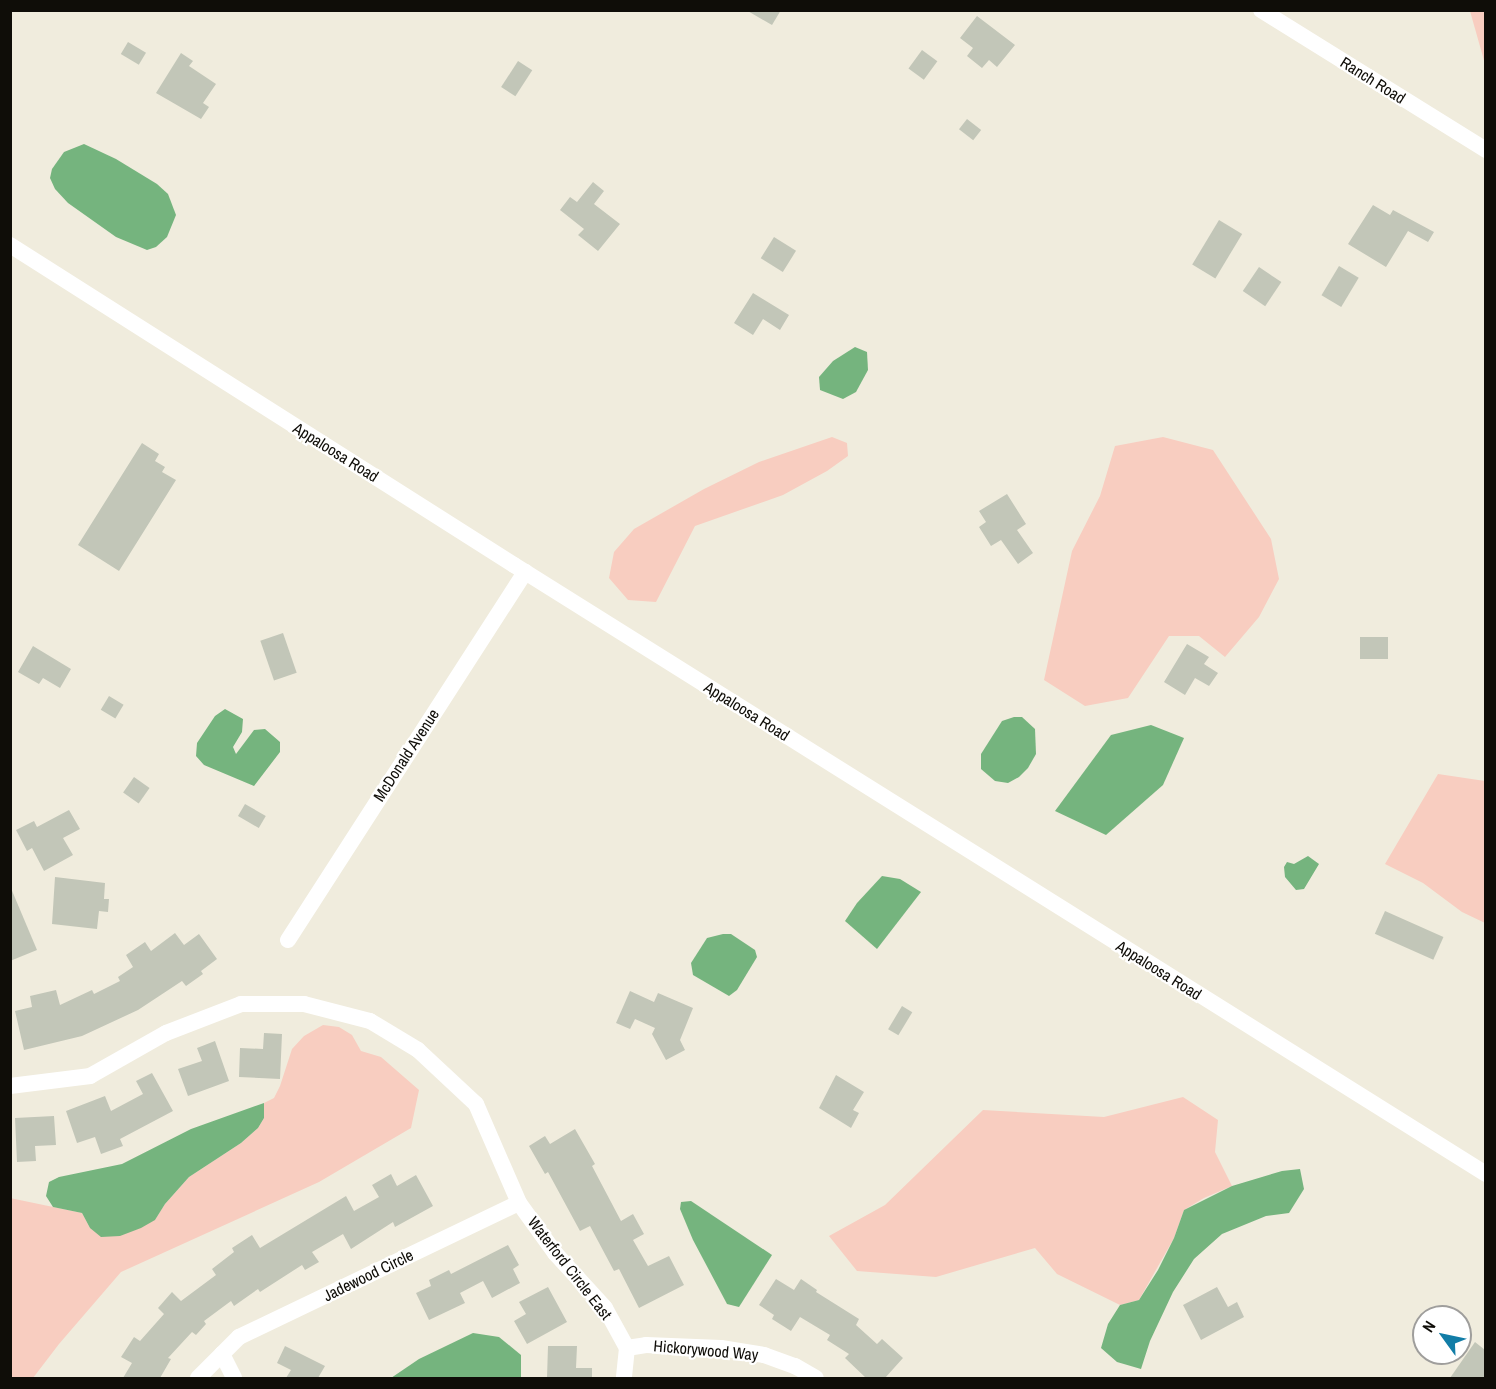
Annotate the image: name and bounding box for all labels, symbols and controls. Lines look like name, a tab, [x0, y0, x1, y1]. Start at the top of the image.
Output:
street label: Ranch Road	[1337, 53, 1409, 107]
street label: Appaloosa Road	[290, 418, 382, 486]
street label: Appaloosa Road	[701, 677, 793, 745]
street label: McDonald Avenue	[369, 705, 443, 805]
street label: Appaloosa Road	[1113, 936, 1205, 1004]
street label: Waterford Circle East	[524, 1213, 616, 1323]
street label: Jadewood Circle	[320, 1245, 416, 1305]
north arrow	[1412, 1305, 1472, 1365]
text: N	[1417, 1316, 1440, 1336]
street label: Hickorywood Way	[653, 1336, 759, 1364]

